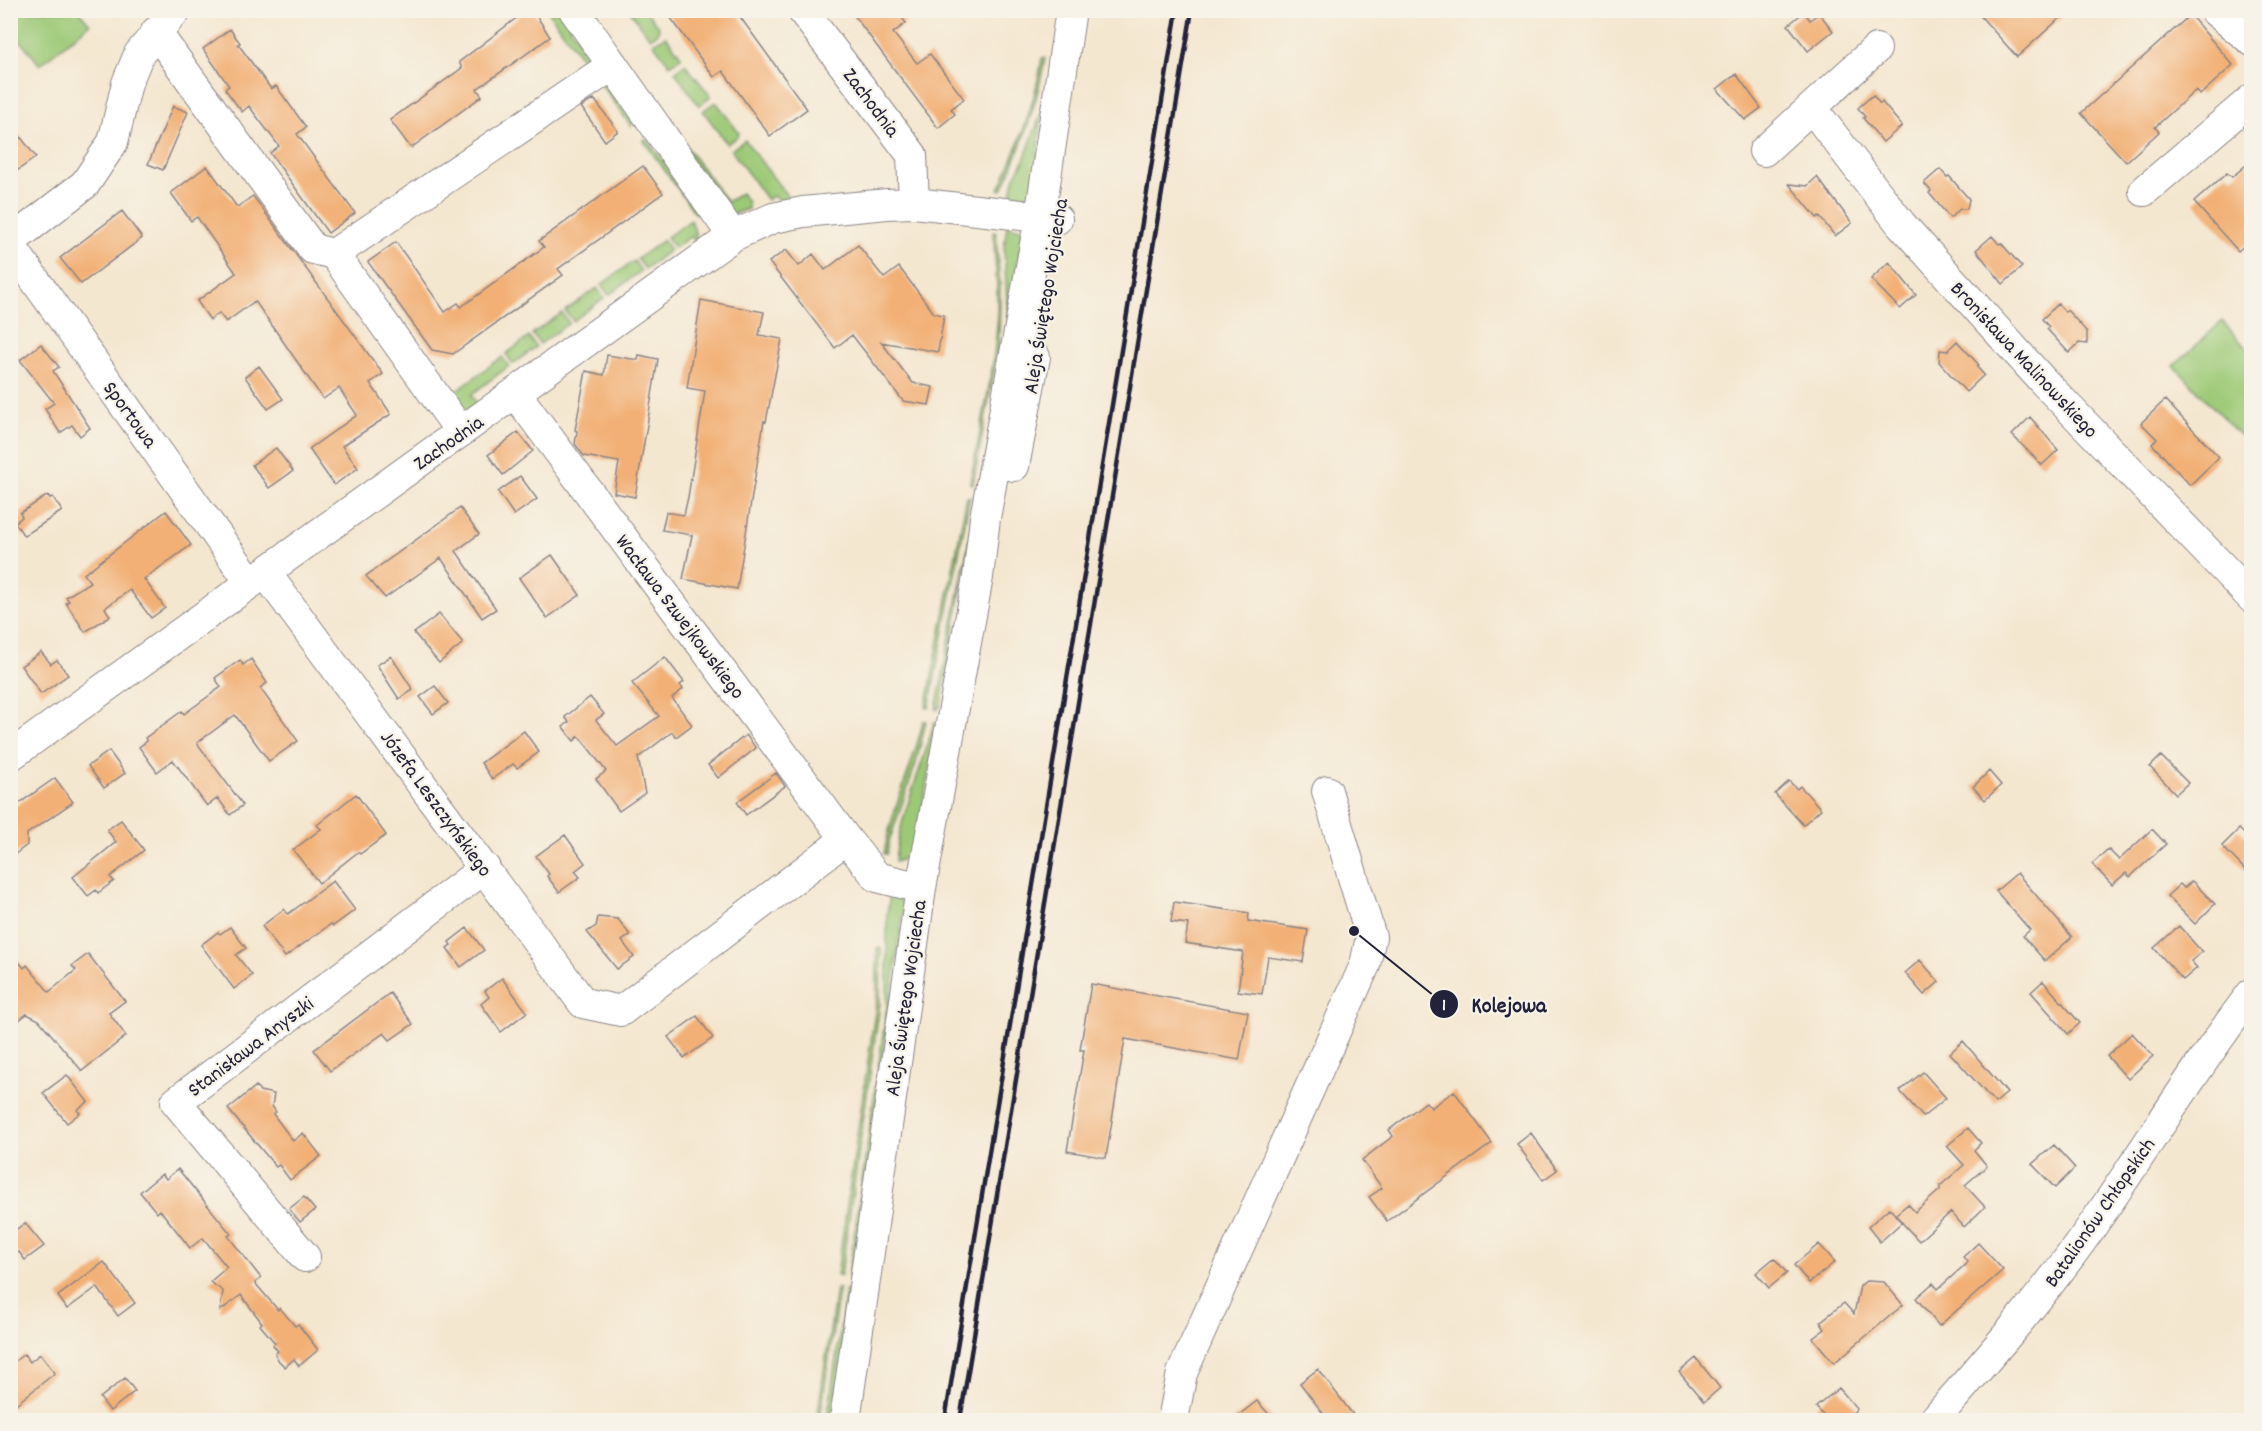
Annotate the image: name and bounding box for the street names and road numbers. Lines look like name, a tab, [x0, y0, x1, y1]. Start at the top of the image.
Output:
street label: Zachodnia	[834, 63, 906, 146]
street label: Aleja Świętego Wojciecha	[1018, 195, 1078, 396]
street label: Bronisława Malinowskiego	[1942, 276, 2104, 446]
street label: Sportowa	[94, 376, 164, 456]
street label: Zachodnia	[408, 409, 492, 480]
street label: Wacława Szwejkowskiego	[607, 529, 751, 707]
street label: Józefa Leszczyńskiego	[371, 725, 498, 884]
street label: Aleja Świętego Wojciecha	[879, 897, 937, 1098]
street label: Stanisława Anyszki	[182, 991, 321, 1106]
street label: Batalionów Chłopskich	[2039, 1133, 2164, 1295]

